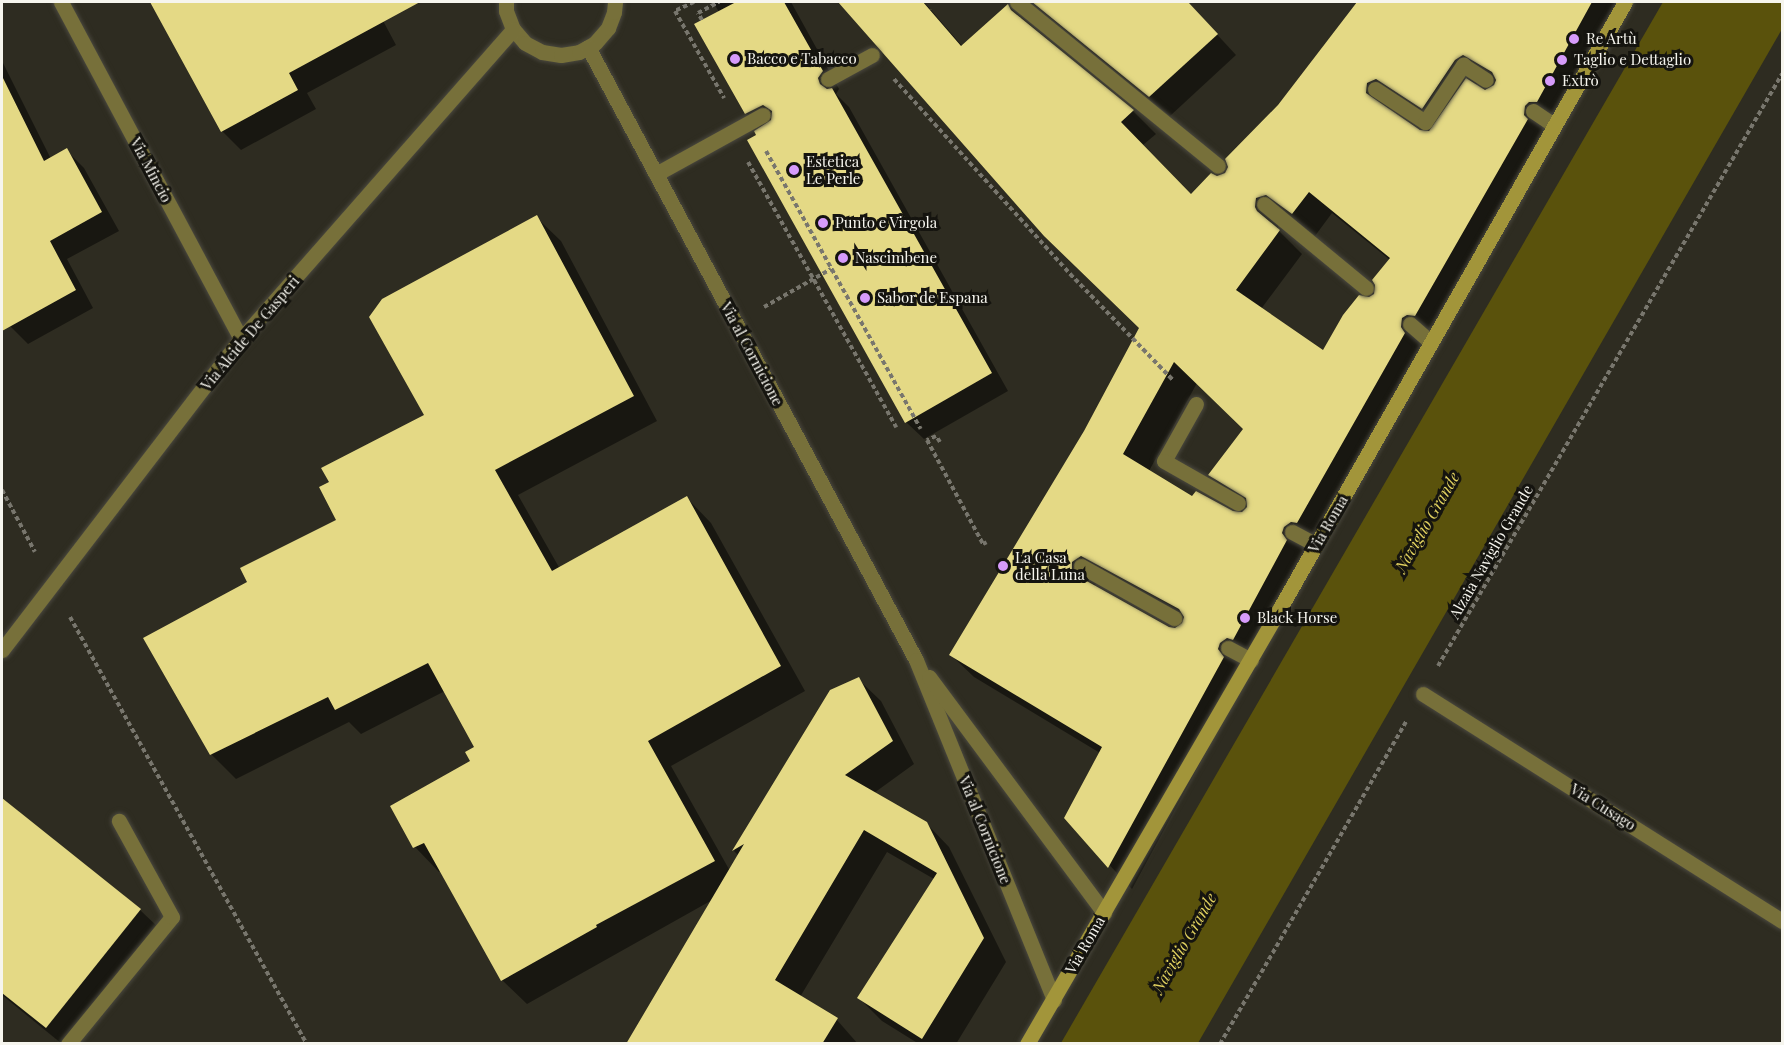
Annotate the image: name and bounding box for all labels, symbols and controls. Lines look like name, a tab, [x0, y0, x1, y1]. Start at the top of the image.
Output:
place label: Re Artù	[1586, 30, 1637, 48]
marker: Re Artù	[1567, 32, 1581, 46]
place label: Bacco e Tabacco	[747, 50, 857, 68]
place label: Taglio e Dettaglio	[1574, 51, 1691, 69]
marker: Bacco e Tabacco	[728, 52, 742, 66]
marker: Taglio e Dettaglio	[1555, 53, 1569, 67]
place label: Extrò	[1562, 72, 1599, 90]
marker: Extrò	[1543, 74, 1557, 88]
street label: Via Mincio	[126, 134, 176, 206]
place label: Estetica Le Perle	[806, 152, 860, 187]
marker: Estetica Le Perle	[787, 163, 801, 177]
place label: Punto e Virgola	[835, 214, 938, 232]
marker: Punto e Virgola	[816, 216, 830, 230]
place label: Nascimbene	[855, 249, 937, 267]
marker: Nascimbene	[836, 251, 850, 265]
street label: Via Alcide De Gasperi	[197, 272, 303, 394]
place label: Sabor de Espana	[877, 289, 988, 307]
marker: Sabor de Espana	[858, 291, 872, 305]
street label: Via al Cornicione	[717, 299, 787, 409]
water label: Naviglio Grande	[1391, 469, 1463, 575]
street label: Alzaia Naviglio Grande	[1445, 482, 1537, 622]
street label: Via Roma	[1304, 492, 1352, 556]
place label: La Casa della Luna	[1015, 548, 1085, 583]
marker: La Casa della Luna	[996, 559, 1010, 573]
place label: Black Horse	[1257, 609, 1338, 627]
marker: Black Horse	[1238, 611, 1252, 625]
street label: Via al Cornicione	[955, 773, 1015, 887]
street label: Via Cusago	[1567, 780, 1639, 834]
water label: Naviglio Grande	[1148, 890, 1220, 996]
street label: Via Roma	[1061, 913, 1109, 977]

